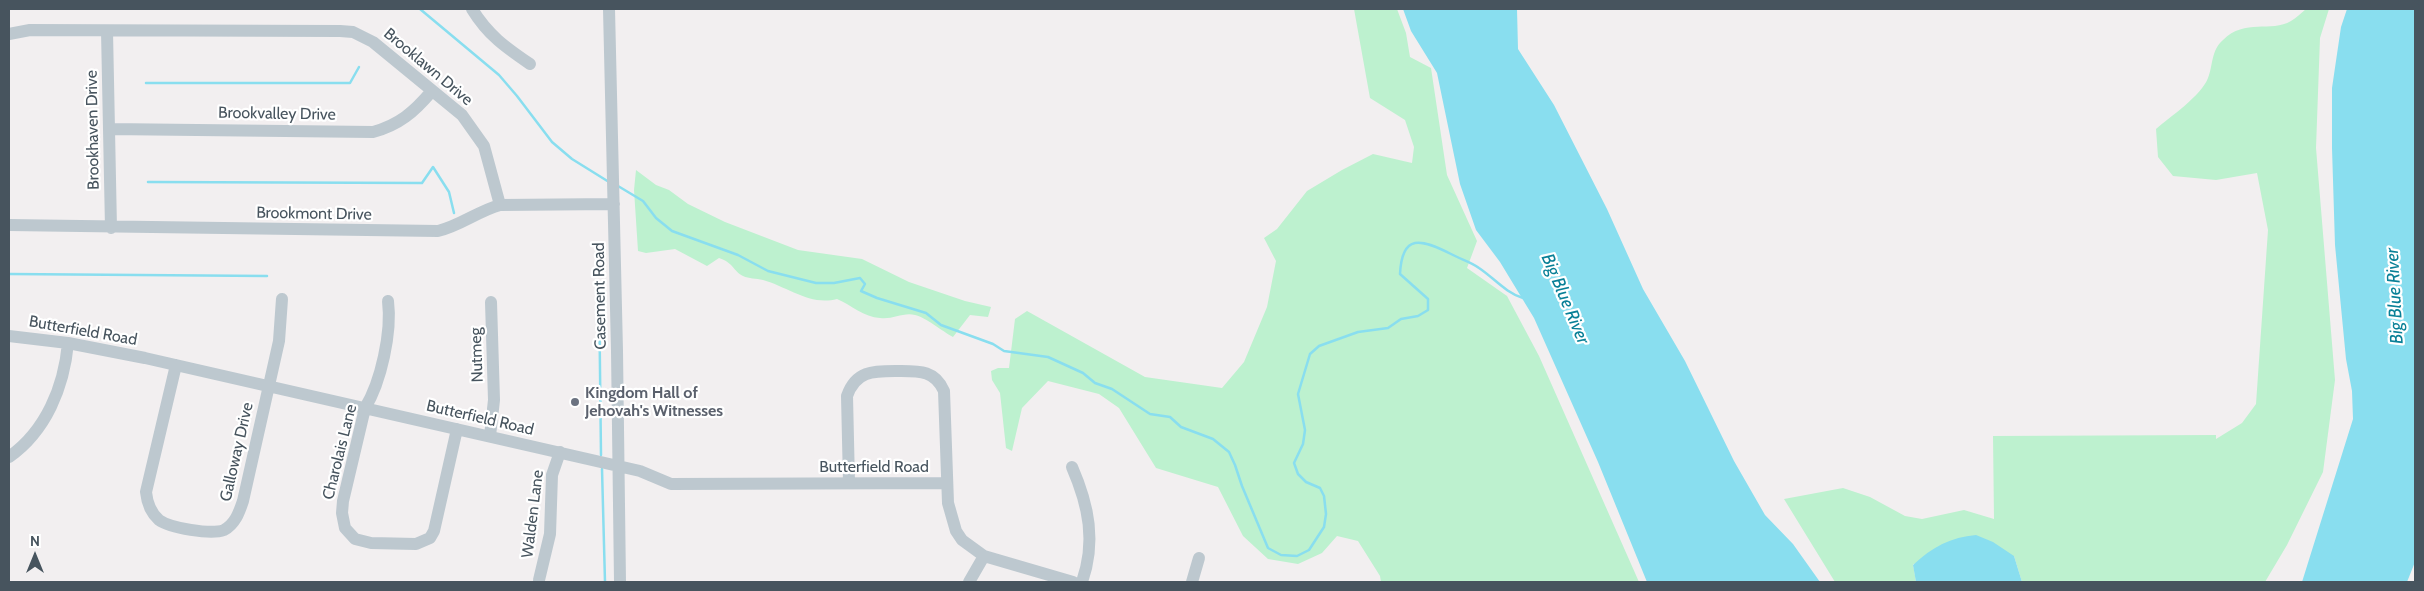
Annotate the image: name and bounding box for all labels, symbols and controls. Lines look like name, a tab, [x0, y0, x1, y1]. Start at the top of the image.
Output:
street label: Brooklawn Drive	[380, 24, 476, 110]
street label: Brookhaven Drive	[82, 70, 104, 190]
street label: Brookvalley Drive	[218, 103, 336, 125]
street label: Brookmont Drive	[256, 203, 372, 225]
street label: Casement Road	[589, 242, 611, 350]
water label: Big Blue River	[2382, 247, 2408, 345]
water label: Big Blue River	[1536, 250, 1594, 348]
street label: Butterfield Road	[27, 312, 139, 350]
street label: Nutmeg	[466, 327, 488, 383]
place label: Kingdom Hall of Jehovah's Witnesses	[585, 383, 723, 421]
street label: Butterfield Road	[424, 396, 536, 440]
marker: Kingdom Hall of Jehovah's Witnesses	[569, 396, 581, 408]
street label: Galloway Drive	[216, 401, 258, 503]
street label: Charolais Lane	[319, 402, 361, 502]
street label: Butterfield Road	[819, 457, 929, 477]
street label: Walden Lane	[518, 469, 548, 559]
north arrow	[10, 531, 60, 581]
text: N	[30, 532, 40, 550]

